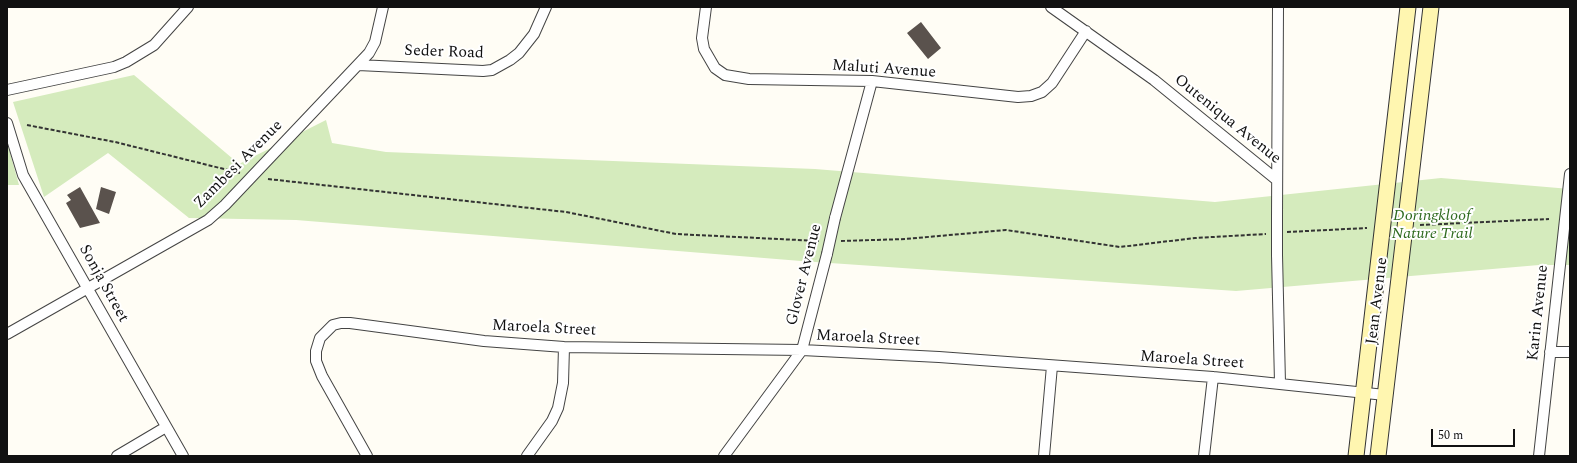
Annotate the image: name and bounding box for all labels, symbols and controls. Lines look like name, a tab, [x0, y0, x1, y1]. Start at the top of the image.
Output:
street label: Seder Road	[404, 42, 484, 64]
street label: Maluti Avenue	[831, 57, 937, 83]
street label: Outeniqua Avenue	[1170, 71, 1284, 169]
street label: Zambesi Avenue	[191, 117, 287, 213]
park label: Doringkloof Nature Trail	[1391, 207, 1473, 245]
street label: Glover Avenue	[783, 222, 827, 328]
street label: Sonja Street	[74, 242, 132, 326]
street label: Jean Avenue	[1363, 256, 1393, 346]
street label: Karin Avenue	[1524, 264, 1554, 362]
street label: Maroela Street	[491, 317, 597, 341]
street label: Maroela Street	[815, 327, 921, 351]
street label: Maroela Street	[1139, 348, 1245, 374]
scale bar	[1433, 421, 1517, 447]
text: 50 m	[1438, 426, 1463, 445]

